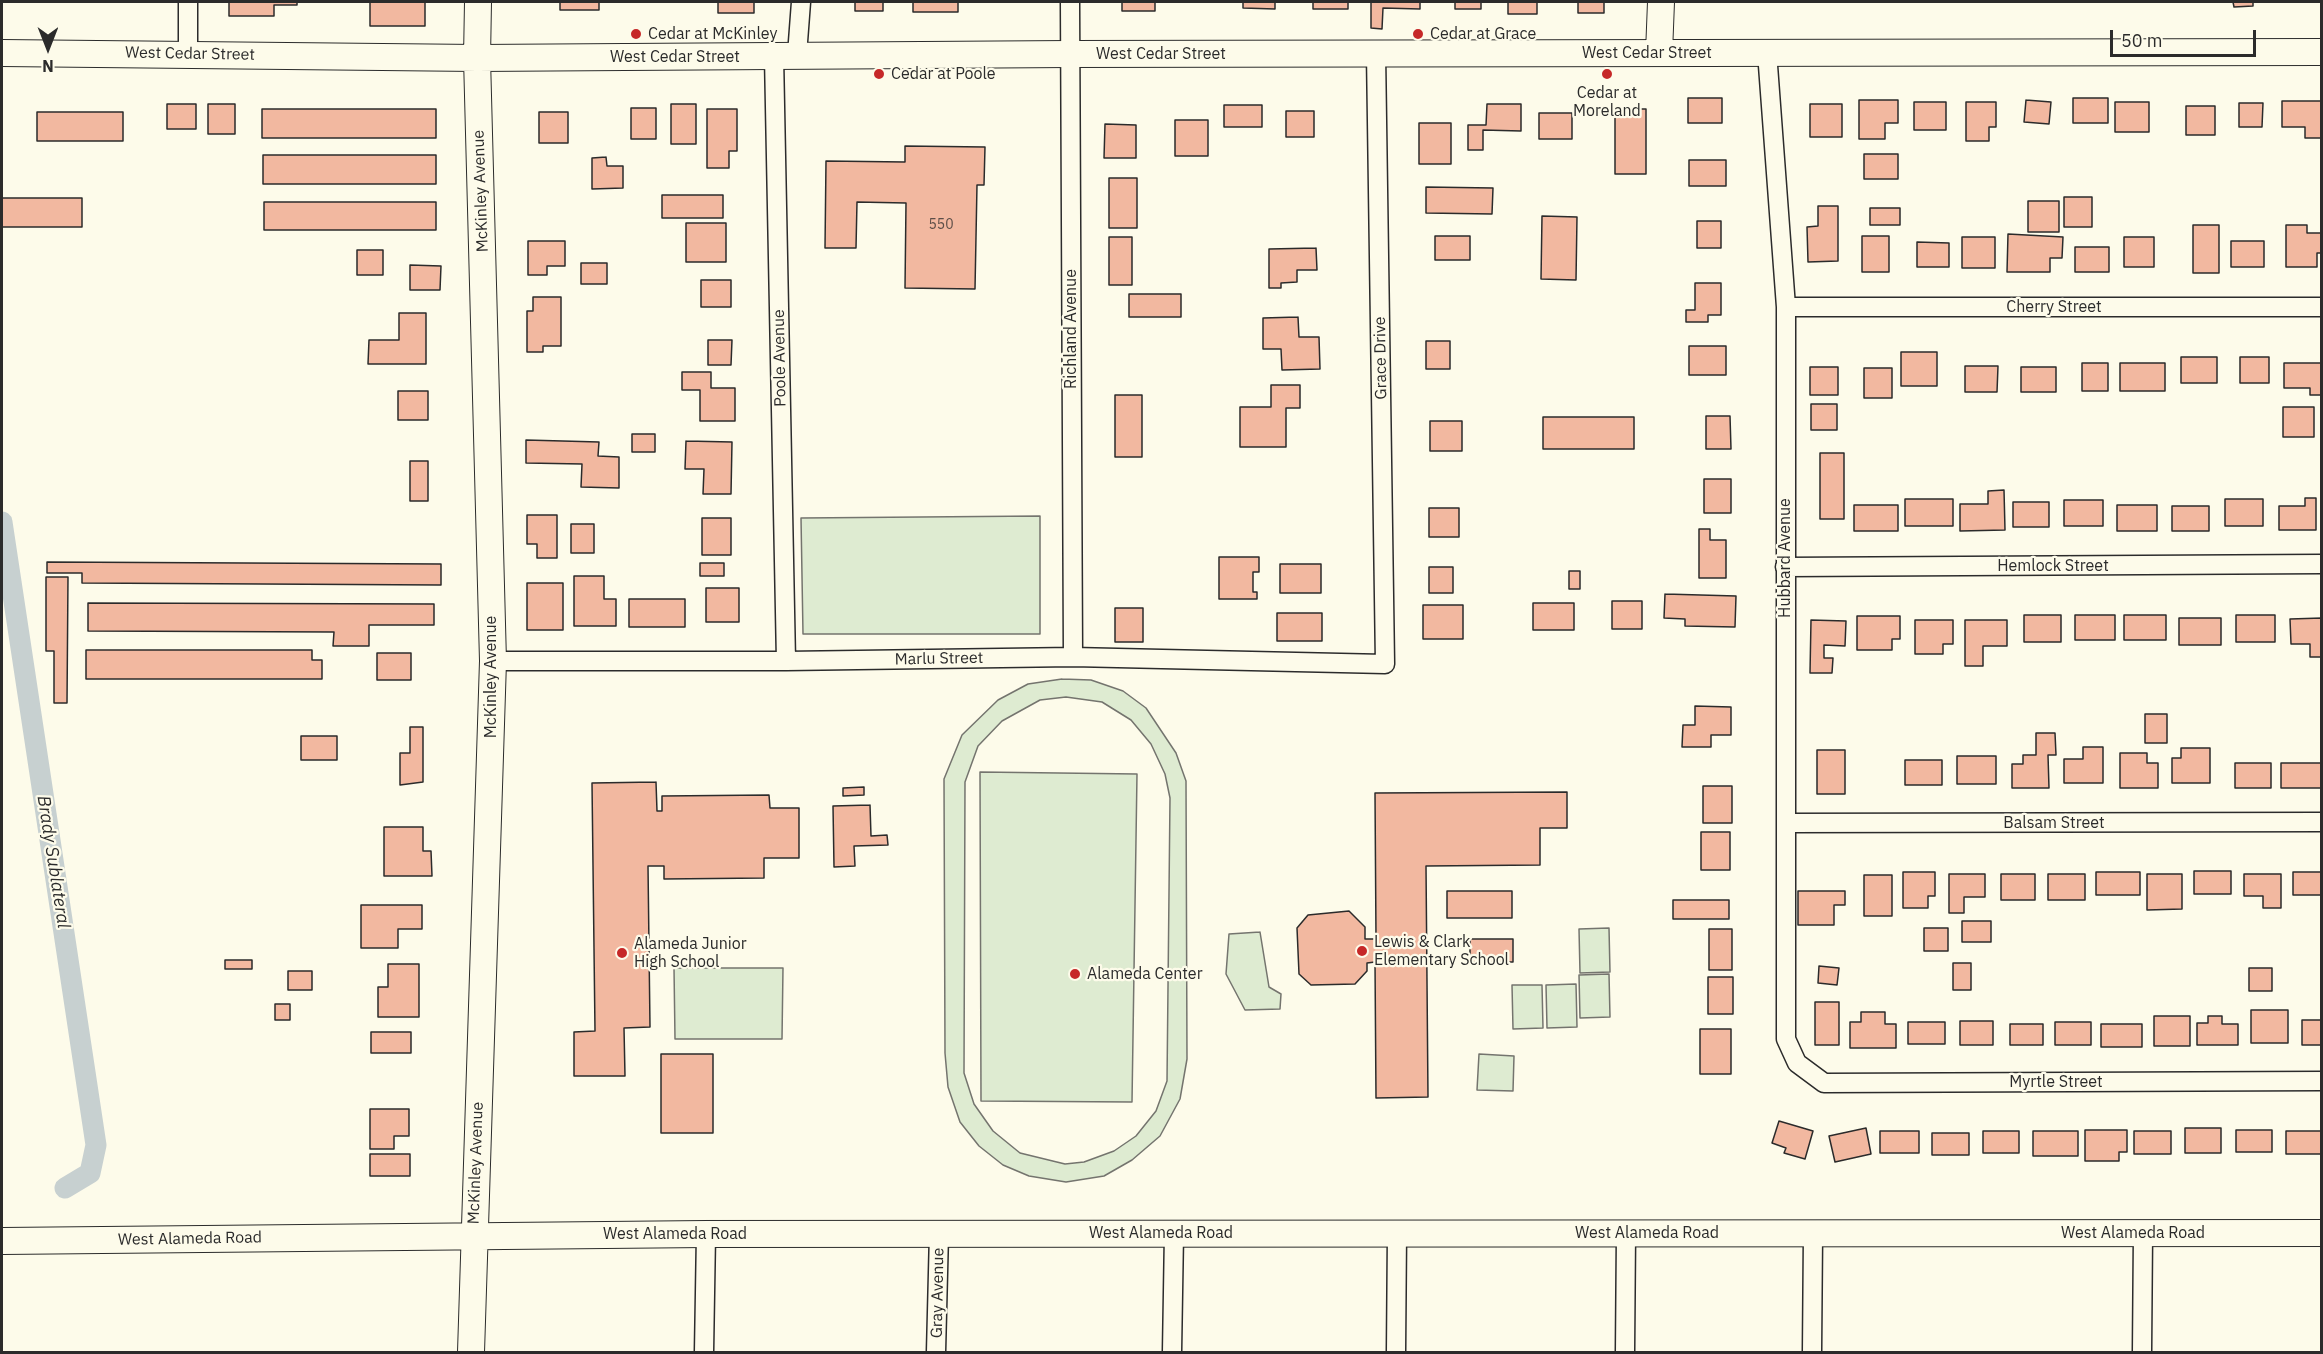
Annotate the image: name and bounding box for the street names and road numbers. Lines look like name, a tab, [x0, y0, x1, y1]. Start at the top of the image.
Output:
street label: West Cedar Street	[125, 43, 255, 65]
street label: West Cedar Street	[1582, 43, 1712, 63]
street label: West Cedar Street	[1096, 44, 1226, 64]
street label: West Cedar Street	[610, 47, 740, 67]
street label: McKinley Avenue	[469, 129, 493, 253]
street label: Richland Avenue	[1061, 269, 1081, 389]
street label: Cherry Street	[2006, 297, 2102, 317]
street label: Poole Avenue	[770, 309, 790, 407]
street label: Grace Drive	[1371, 316, 1391, 400]
street label: Hubbard Avenue	[1775, 498, 1795, 618]
street label: Hemlock Street	[1997, 556, 2109, 576]
street label: McKinley Avenue	[481, 616, 501, 738]
street label: Marlu Street	[895, 649, 983, 669]
street label: Balsam Street	[2003, 813, 2105, 833]
street label: Myrtle Street	[2009, 1072, 2103, 1092]
street label: McKinley Avenue	[464, 1101, 488, 1225]
street label: West Alameda Road	[1089, 1223, 1233, 1243]
street label: West Alameda Road	[1575, 1223, 1719, 1243]
street label: West Alameda Road	[2061, 1223, 2205, 1243]
street label: West Alameda Road	[603, 1224, 747, 1244]
street label: West Alameda Road	[118, 1228, 262, 1250]
street label: Gray Avenue	[928, 1248, 948, 1338]

